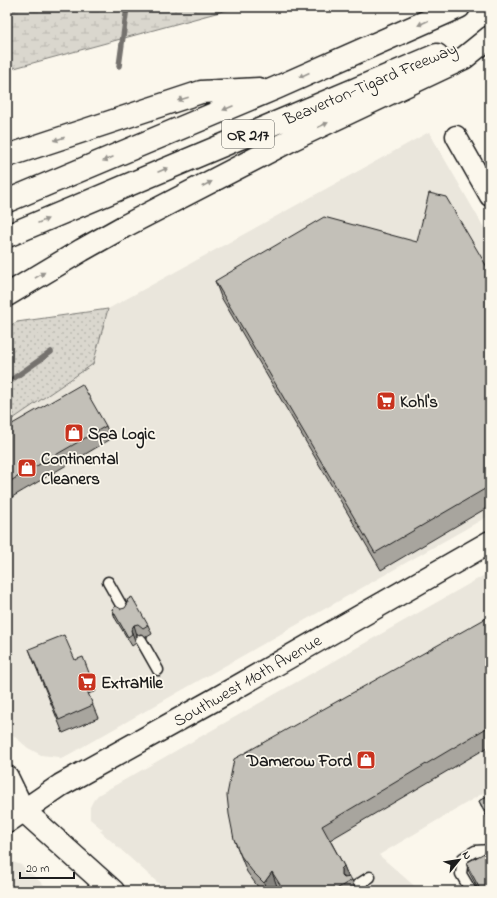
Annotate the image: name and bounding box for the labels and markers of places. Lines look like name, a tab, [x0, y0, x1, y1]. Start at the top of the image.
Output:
supermarket icon: Kohl's	[375, 390, 397, 412]
place label: Kohl's	[400, 390, 438, 415]
shop icon: Spa Logic	[63, 422, 85, 444]
place label: Spa Logic	[88, 422, 155, 449]
place label: Continental Cleaners	[41, 447, 119, 492]
shop icon: Continental Cleaners	[16, 457, 38, 479]
supermarket icon: ExtraMile	[76, 671, 98, 693]
place label: ExtraMile	[101, 671, 164, 696]
place label: Damerow Ford	[246, 749, 352, 774]
shop icon: Damerow Ford	[355, 749, 377, 771]

